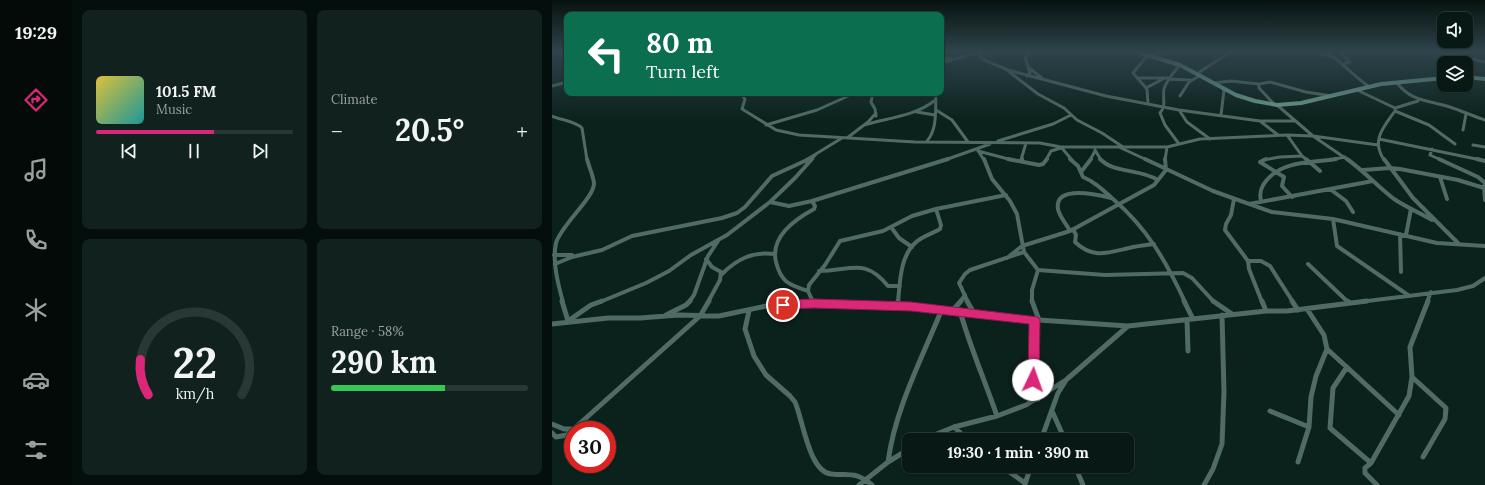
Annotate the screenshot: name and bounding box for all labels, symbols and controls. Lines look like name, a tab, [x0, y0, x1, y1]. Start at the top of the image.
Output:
map controls	[1437, 12, 1473, 92]
button: sound	[1437, 12, 1473, 48]
text: 19:29	[15, 21, 57, 44]
text: 80 m	[646, 25, 713, 61]
icon: left	[580, 28, 632, 80]
button: layers	[1437, 56, 1473, 92]
text: Turn left	[646, 60, 719, 83]
text: 101.5 FM	[156, 82, 216, 101]
icon: directions	[22, 86, 50, 114]
text: Climate	[331, 91, 378, 108]
text: Music	[156, 101, 192, 118]
text: 20.5°	[395, 111, 464, 149]
text: −	[331, 117, 343, 145]
text: +	[516, 117, 528, 145]
icon: previous	[118, 140, 140, 162]
icon: pause	[183, 140, 205, 162]
icon: next	[249, 140, 271, 162]
icon: music	[22, 156, 50, 184]
icon: phone	[22, 226, 50, 254]
pin	[766, 288, 800, 322]
icon: arrive	[772, 294, 794, 316]
icon: climate	[22, 296, 50, 324]
text: Range · 58%	[331, 323, 404, 340]
text: 22	[172, 336, 217, 389]
text: 290 km	[331, 343, 437, 381]
position arrow	[1012, 359, 1054, 401]
icon: car	[22, 366, 50, 394]
text: km/h	[175, 384, 214, 403]
speed limit sign: 30	[564, 421, 616, 473]
icon: filters	[22, 436, 50, 464]
text: 19:30 · 1 min · 390 m	[947, 443, 1089, 462]

